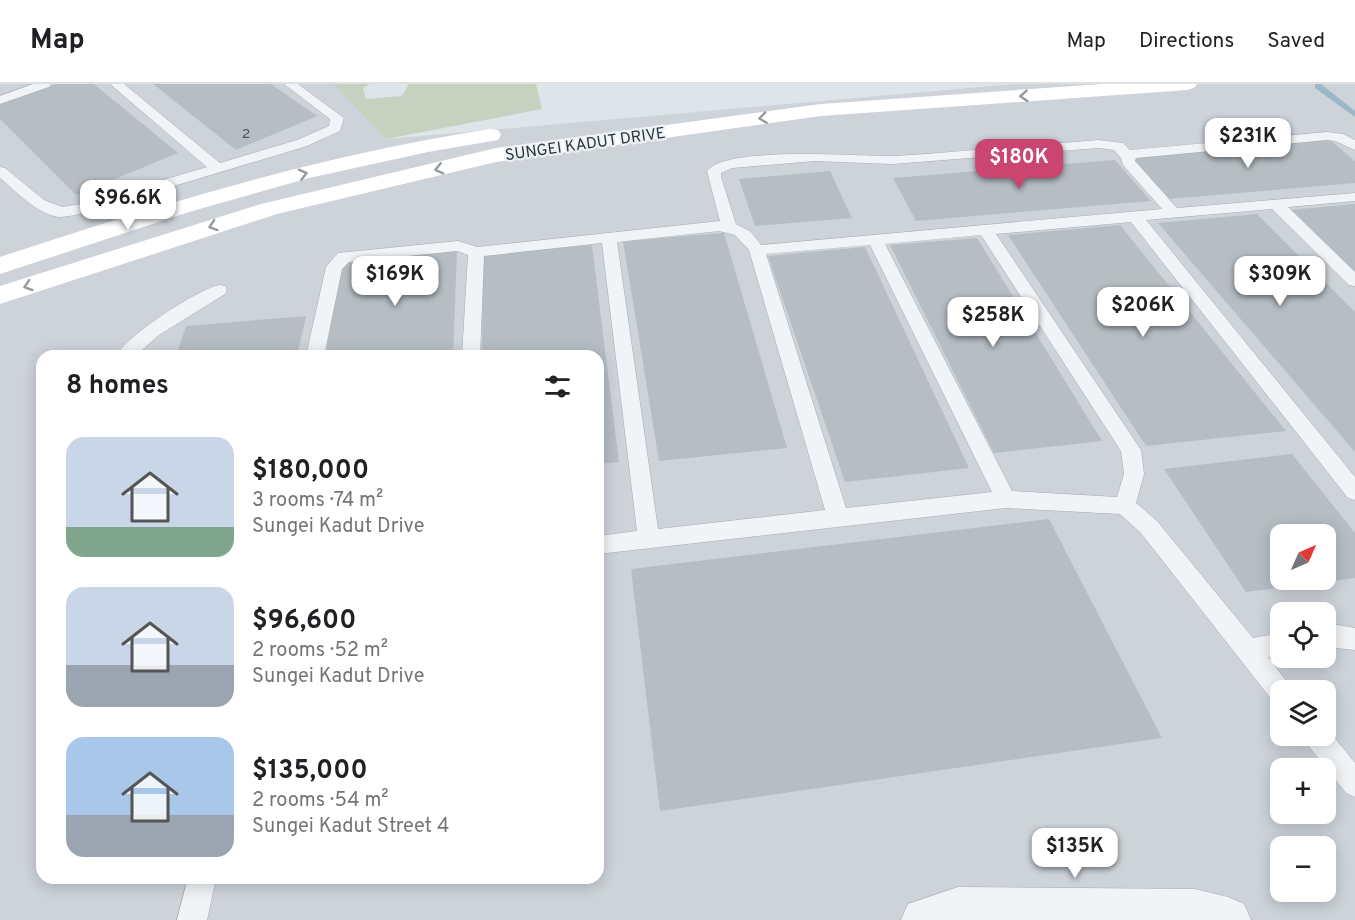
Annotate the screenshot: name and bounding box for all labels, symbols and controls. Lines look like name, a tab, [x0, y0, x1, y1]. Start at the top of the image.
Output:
text: Map	[30, 23, 85, 59]
text: Map	[1066, 28, 1106, 55]
text: Directions	[1139, 28, 1234, 55]
text: Saved	[1267, 28, 1325, 55]
one-way arrow	[1020, 89, 1029, 102]
one-way arrow	[759, 111, 768, 123]
pin: $231K	[1206, 118, 1290, 169]
street label: SUNGEI KADUT DRIVE	[504, 124, 667, 166]
text: $231K	[1219, 124, 1277, 150]
house number: 2	[242, 126, 250, 143]
pin: $180K	[977, 139, 1061, 190]
text: $180K	[989, 145, 1049, 171]
one-way arrow	[434, 161, 444, 174]
one-way arrow	[298, 169, 308, 182]
pin: $96.6K	[79, 180, 177, 231]
text: $96.6K	[94, 186, 162, 212]
one-way arrow	[208, 219, 219, 232]
pin: $169K	[353, 256, 437, 307]
pin: $309K	[1238, 256, 1322, 307]
text: $169K	[366, 262, 424, 288]
text: $309K	[1248, 262, 1312, 288]
one-way arrow	[23, 279, 34, 291]
pin: $206K	[1101, 287, 1185, 338]
text: $206K	[1111, 293, 1175, 319]
pin: $258K	[951, 297, 1035, 348]
text: $258K	[961, 303, 1025, 329]
text: 8 homes	[66, 370, 169, 403]
icon: filters	[541, 370, 574, 403]
text: $180,000	[252, 455, 369, 488]
icon: home	[114, 461, 186, 533]
text: 3 rooms · 74 m²	[252, 488, 383, 514]
text: Sungei Kadut Drive	[252, 514, 425, 540]
north arrow	[1270, 524, 1336, 590]
map controls	[1270, 524, 1336, 902]
button: locate	[1270, 602, 1336, 668]
text: $96,600	[252, 605, 356, 638]
icon: home	[114, 611, 186, 683]
text: 2 rooms · 52 m²	[252, 638, 388, 664]
text: Sungei Kadut Drive	[252, 664, 425, 690]
button: layers	[1270, 680, 1336, 746]
text: $135,000	[252, 755, 368, 788]
button: +	[1270, 758, 1336, 824]
icon: home	[114, 761, 186, 833]
text: 2 rooms · 54 m²	[252, 788, 389, 814]
text: Sungei Kadut Street 4	[252, 814, 449, 840]
pin: $135K	[1033, 828, 1117, 879]
text: $135K	[1046, 834, 1104, 860]
button: −	[1270, 836, 1336, 902]

